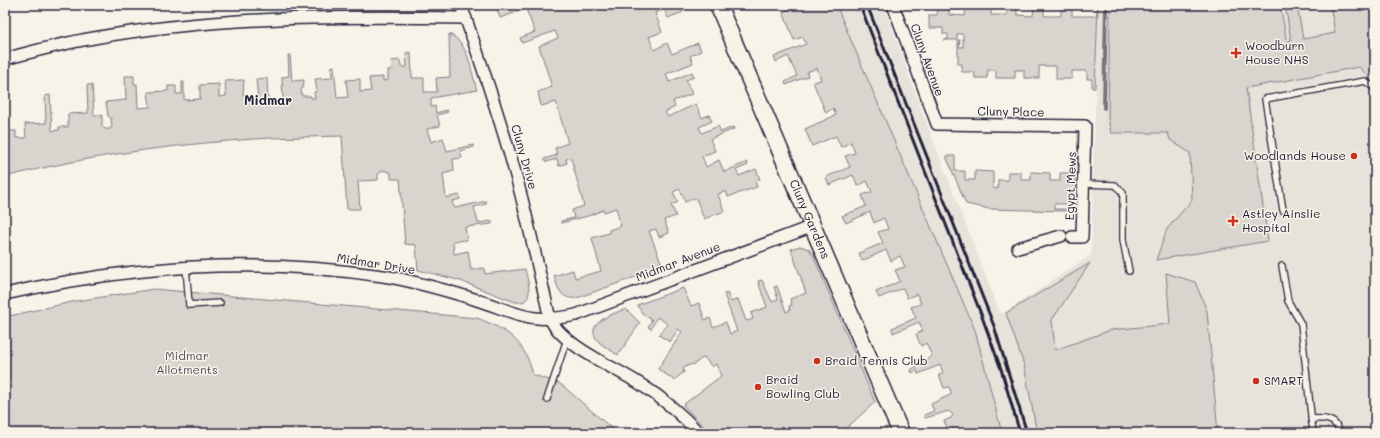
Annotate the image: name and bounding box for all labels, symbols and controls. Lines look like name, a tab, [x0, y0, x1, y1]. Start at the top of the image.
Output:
street label: Cluny Avenue	[907, 21, 949, 98]
place label: Woodburn House NHS	[1245, 37, 1309, 67]
marker: Woodburn House NHS	[1230, 47, 1242, 59]
district label: Midmar	[244, 91, 292, 108]
street label: Cluny Place	[977, 102, 1045, 120]
street label: Cluny Drive	[508, 122, 542, 191]
place label: Woodlands House	[1244, 147, 1346, 163]
street label: Egypt Mews	[1061, 151, 1079, 221]
marker: Woodlands House	[1349, 151, 1359, 161]
street label: Cluny Gardens	[786, 177, 835, 261]
place label: Astley Ainslie Hospital	[1242, 205, 1321, 235]
marker: Astley Ainslie Hospital	[1227, 215, 1239, 227]
street label: Midmar Avenue	[633, 238, 722, 285]
street label: Midmar Drive	[336, 249, 417, 277]
park label: Midmar Allotments	[156, 347, 218, 377]
place label: Braid Tennis Club	[825, 352, 928, 368]
marker: Braid Tennis Club	[812, 356, 822, 366]
place label: Braid Bowling Club	[766, 371, 840, 401]
place label: SMART	[1264, 372, 1303, 388]
marker: SMART	[1251, 376, 1261, 386]
marker: Braid Bowling Club	[753, 382, 763, 392]

